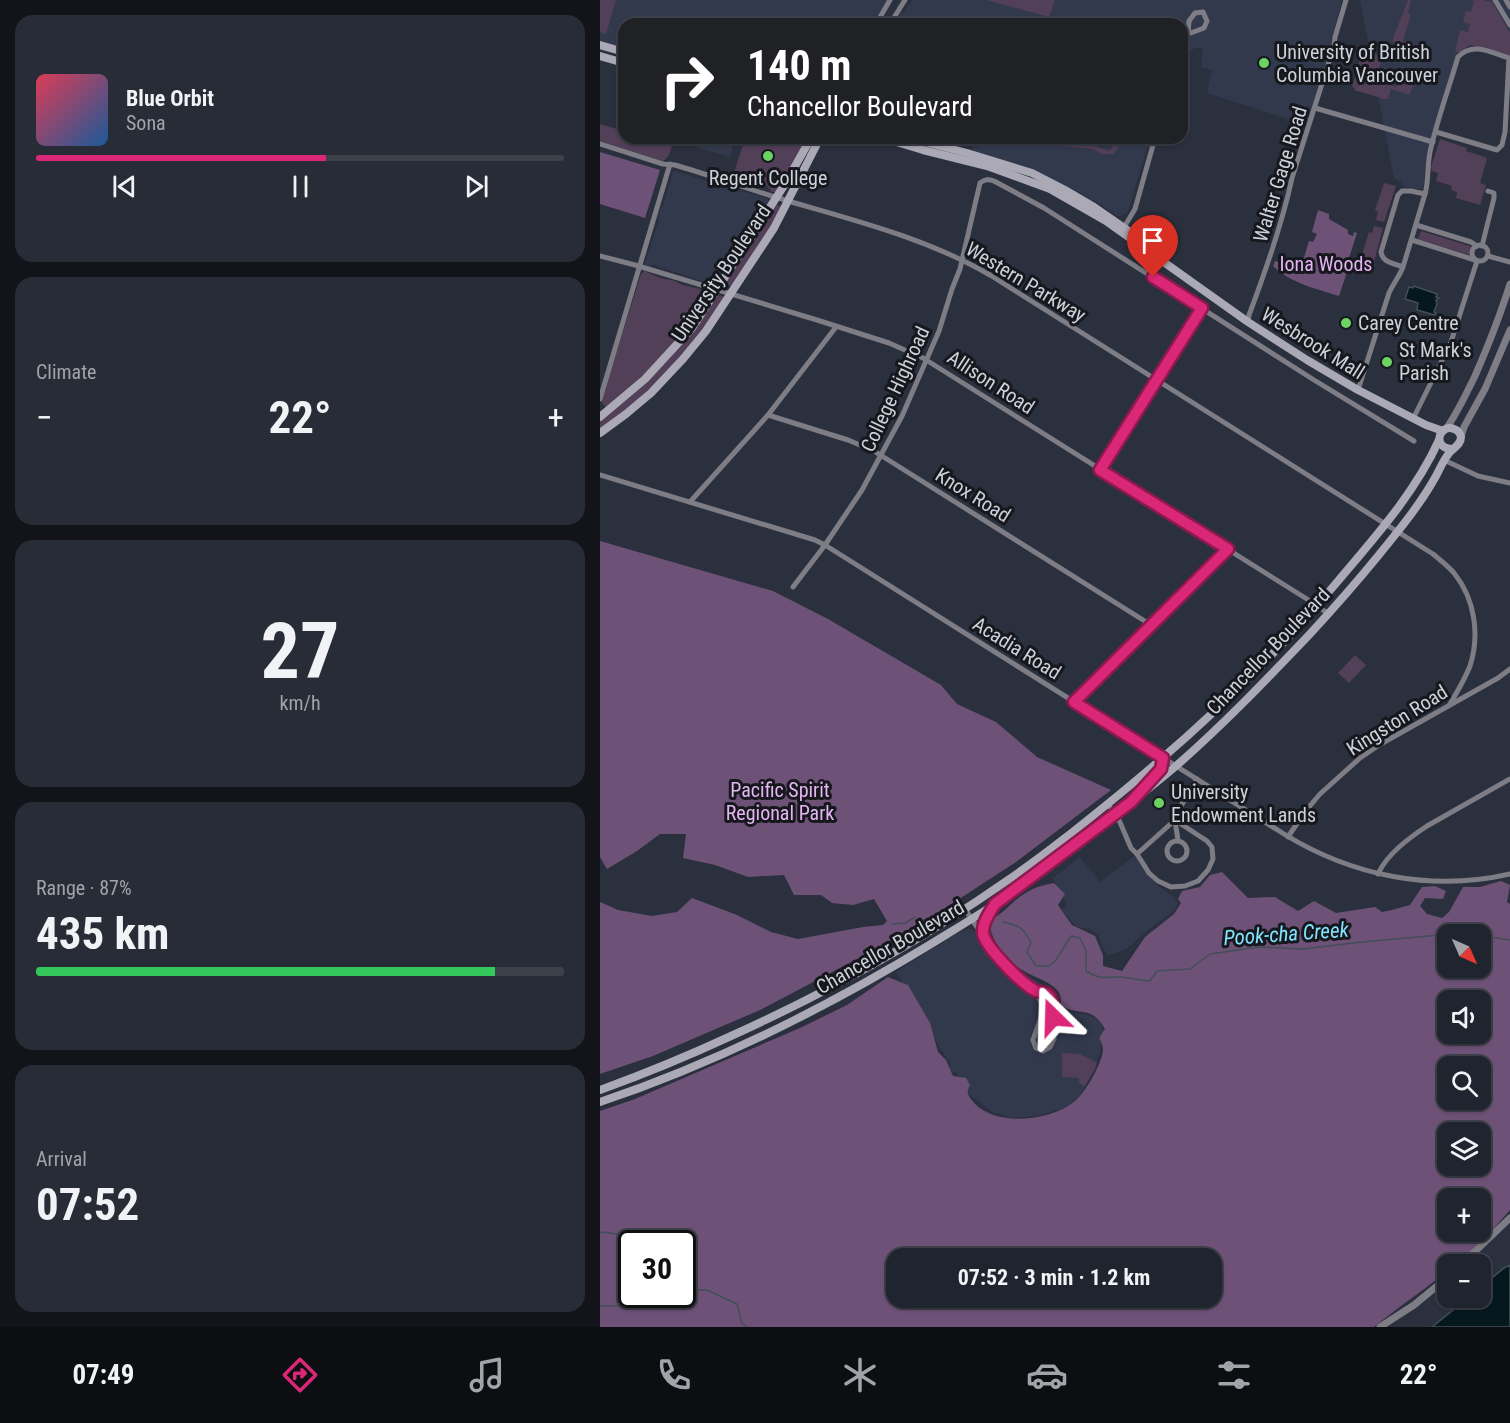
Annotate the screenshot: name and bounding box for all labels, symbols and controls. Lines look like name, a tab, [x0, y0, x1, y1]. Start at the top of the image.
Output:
place label: University of British Columbia Vancouver	[1276, 40, 1438, 87]
text: 140 m	[747, 41, 852, 90]
icon: right	[648, 42, 726, 120]
marker: University of British Columbia Vancouver	[1257, 56, 1271, 70]
text: Blue Orbit	[126, 86, 214, 111]
text: Chancellor Boulevard	[747, 91, 973, 123]
street label: Walter Gage Road	[1248, 103, 1312, 245]
text: Sona	[126, 111, 166, 135]
marker: Regent College	[761, 149, 775, 163]
place label: Regent College	[709, 166, 827, 190]
icon: previous	[108, 170, 141, 203]
icon: pause	[284, 170, 317, 203]
icon: next	[460, 170, 493, 203]
street label: University Boulevard	[666, 200, 776, 346]
pin	[1127, 215, 1178, 277]
icon: arrive	[1136, 224, 1169, 257]
street label: Western Parkway	[962, 237, 1090, 327]
park label: Iona Woods	[1280, 252, 1372, 276]
street label: Wesbrook Mall	[1257, 302, 1369, 384]
place label: Carey Centre	[1358, 311, 1459, 335]
marker: Carey Centre	[1339, 316, 1353, 330]
street label: College Highroad	[855, 322, 935, 456]
place label: St Mark's Parish	[1399, 338, 1472, 385]
street label: Allison Road	[943, 345, 1039, 419]
marker: St Mark's Parish	[1380, 355, 1394, 369]
text: Climate	[36, 360, 96, 384]
text: 22°	[269, 391, 332, 444]
text: −	[36, 398, 53, 437]
text: +	[548, 398, 564, 437]
street label: Knox Road	[931, 463, 1015, 527]
street label: Chancellor Boulevard	[1201, 583, 1335, 719]
text: 27	[261, 606, 339, 697]
street label: Acadia Road	[969, 612, 1065, 684]
street label: Kingston Road	[1342, 680, 1452, 760]
text: km/h	[279, 691, 321, 715]
park label: Pacific Spirit Regional Park	[726, 778, 834, 825]
place label: University Endowment Lands	[1171, 780, 1316, 827]
marker: University Endowment Lands	[1152, 796, 1166, 810]
text: Range · 87%	[36, 876, 132, 900]
street label: Chancellor Boulevard	[812, 895, 968, 999]
text: 435 km	[36, 907, 169, 960]
water label: Pook-cha Creek	[1223, 918, 1350, 950]
north arrow	[1437, 924, 1491, 978]
map controls	[1437, 924, 1491, 1308]
position arrow	[1021, 985, 1085, 1049]
button: sound	[1437, 990, 1491, 1044]
button: search	[1437, 1056, 1491, 1110]
button: layers	[1437, 1122, 1491, 1176]
text: Arrival	[36, 1147, 87, 1171]
text: 07:52	[36, 1178, 139, 1231]
button: +	[1437, 1188, 1491, 1242]
speed limit sign: 30	[618, 1230, 696, 1308]
button: −	[1437, 1254, 1491, 1308]
text: 07:52 · 3 min · 1.2 km	[958, 1265, 1150, 1290]
icon: directions	[279, 1354, 321, 1396]
icon: music	[466, 1354, 508, 1396]
icon: phone	[653, 1354, 695, 1396]
icon: climate	[839, 1354, 881, 1396]
icon: car	[1026, 1354, 1068, 1396]
icon: filters	[1213, 1354, 1255, 1396]
text: 07:49	[72, 1359, 134, 1391]
text: 22°	[1400, 1359, 1438, 1391]

